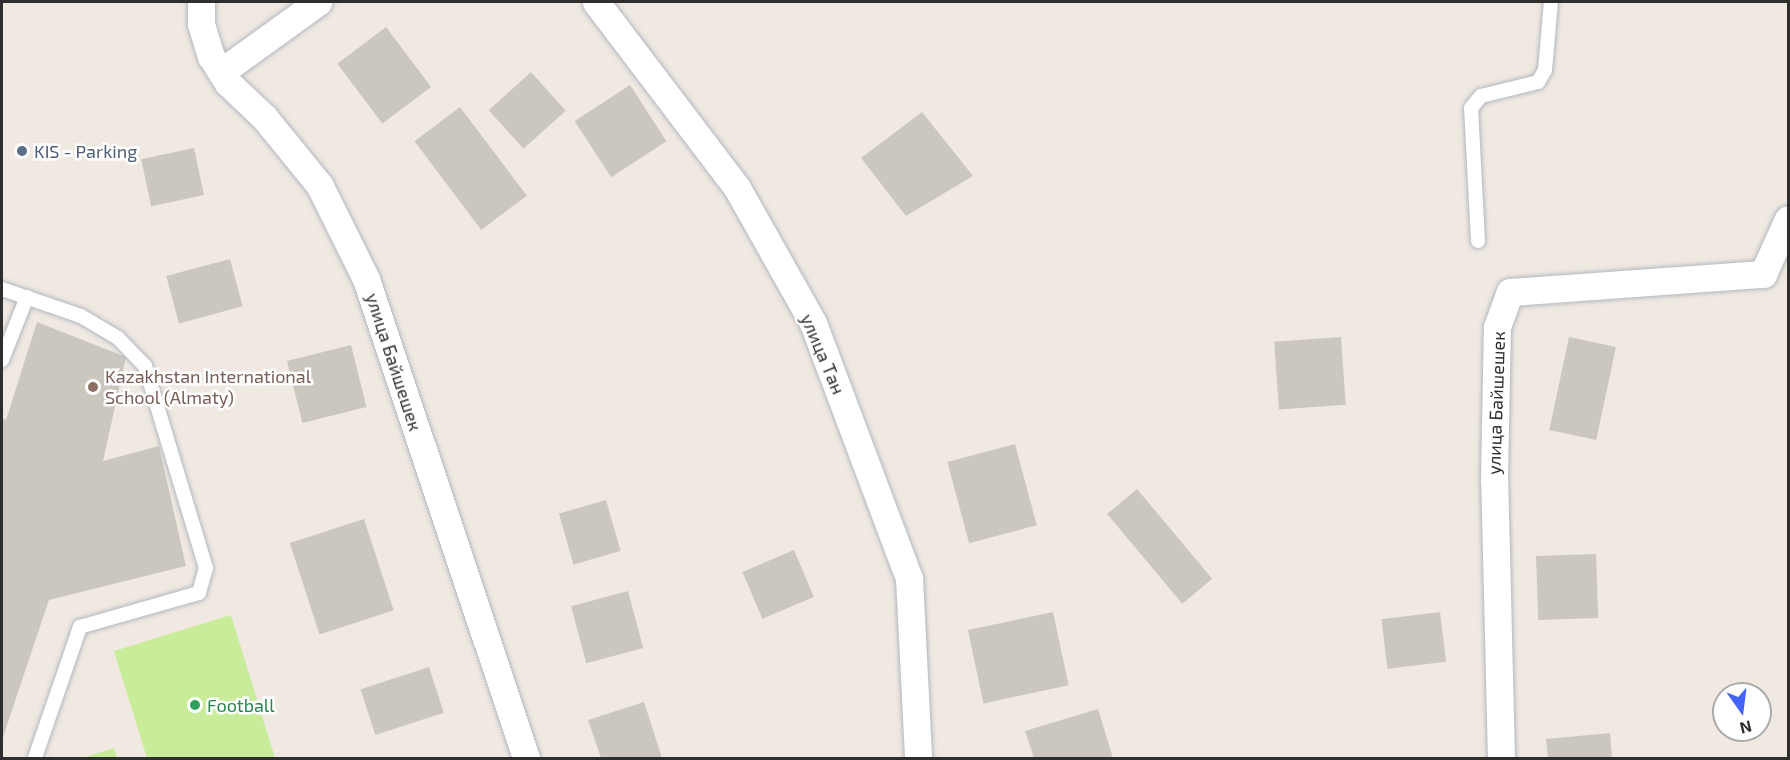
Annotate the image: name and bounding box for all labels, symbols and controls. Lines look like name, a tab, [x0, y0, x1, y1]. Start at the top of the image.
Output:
place label: KIS - Parking	[34, 140, 137, 162]
marker: KIS - Parking	[15, 144, 29, 158]
street label: улица Байшешек	[362, 290, 426, 434]
street label: улица Тан	[796, 311, 850, 397]
street label: улица Байшешек	[1483, 331, 1509, 475]
place label: Kazakhstan International School (Almaty)	[105, 366, 311, 409]
marker: Kazakhstan International School (Almaty)	[86, 380, 100, 394]
north arrow	[1712, 682, 1772, 742]
place label: Football	[207, 694, 275, 716]
marker: Football	[188, 698, 202, 712]
text: N	[1738, 717, 1754, 739]

